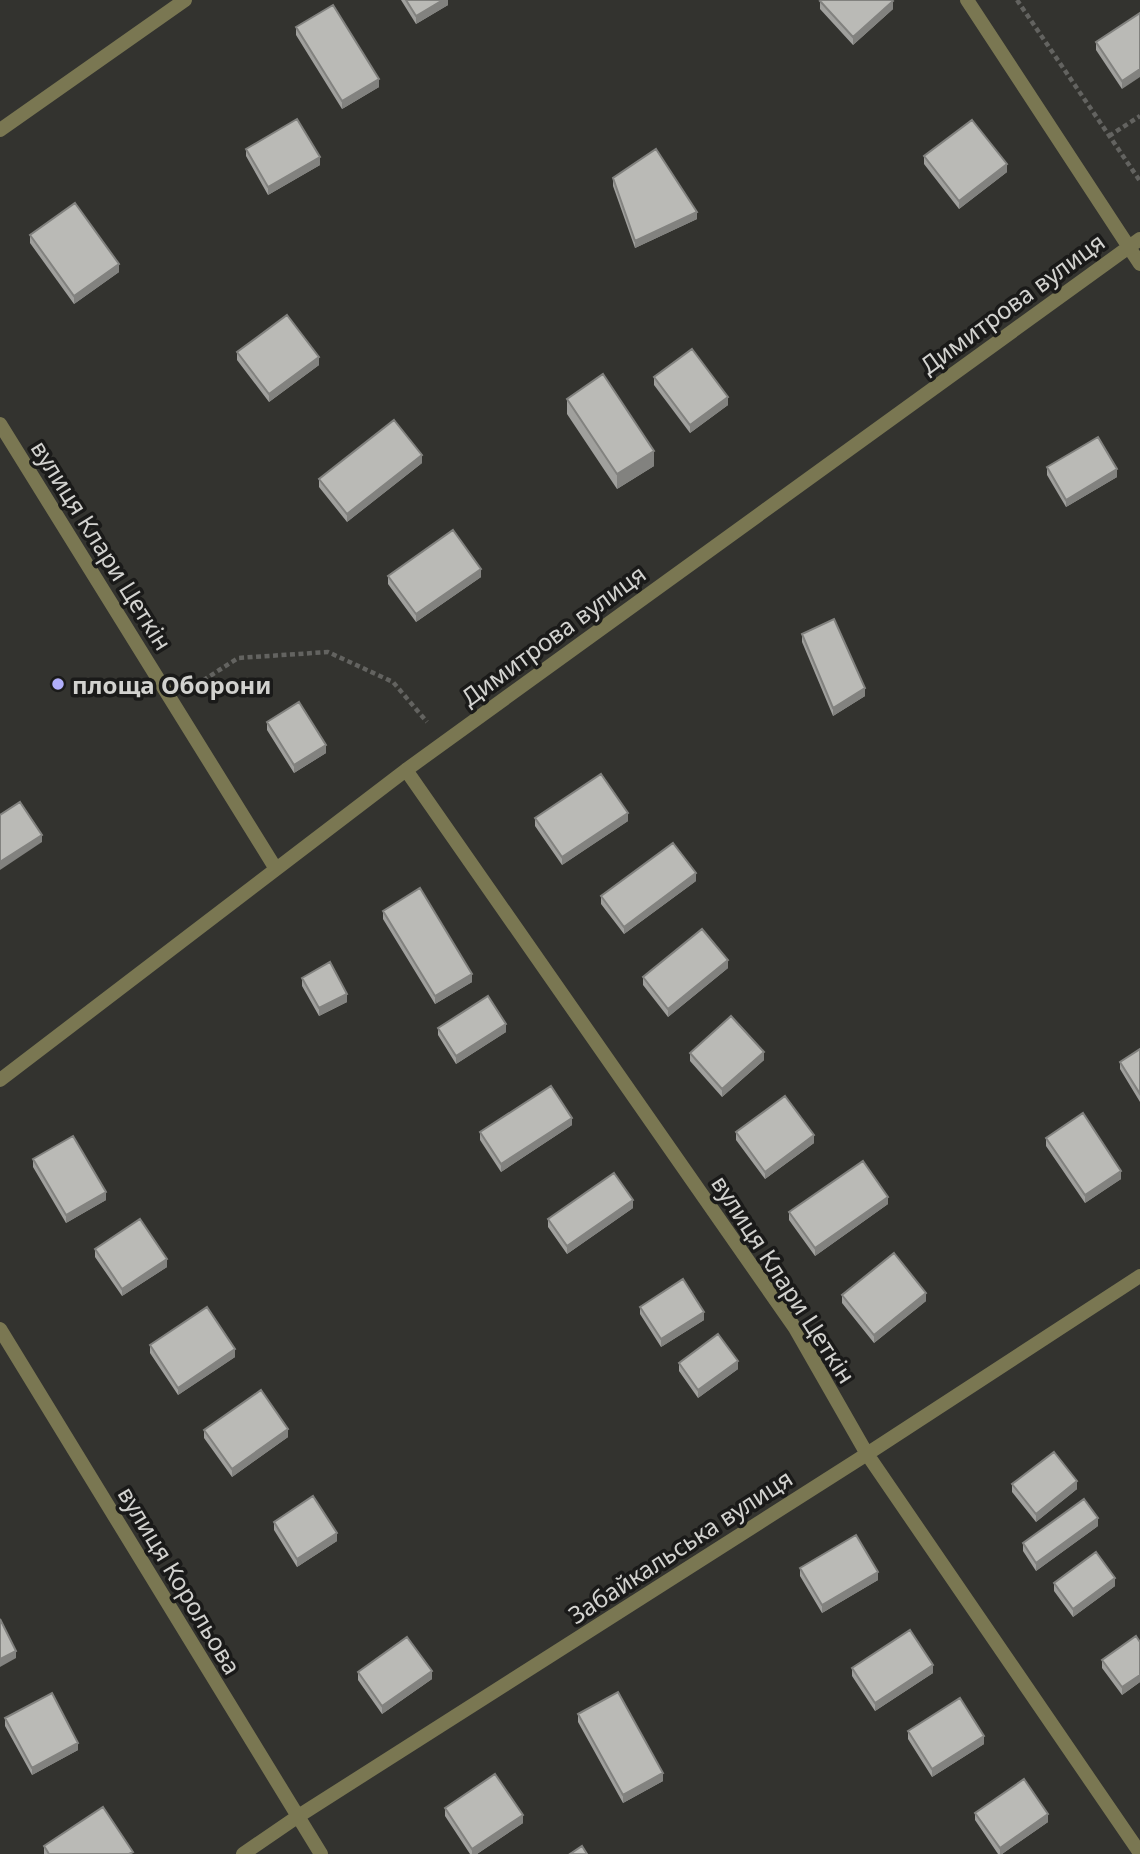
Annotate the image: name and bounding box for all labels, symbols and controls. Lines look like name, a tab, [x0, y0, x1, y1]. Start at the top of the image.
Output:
street label: Димитрова вулиця	[913, 225, 1111, 381]
street label: вулиця Клари Цеткін	[24, 434, 180, 656]
street label: Димитрова вулиця	[454, 557, 652, 713]
place label: площа Оборони	[72, 668, 272, 701]
marker: площа Оборони	[50, 676, 66, 692]
street label: вулиця Клари Цеткін	[704, 1169, 864, 1389]
street label: Забайкальська вулиця	[562, 1461, 798, 1631]
street label: вулиця Корольова	[111, 1480, 249, 1680]

